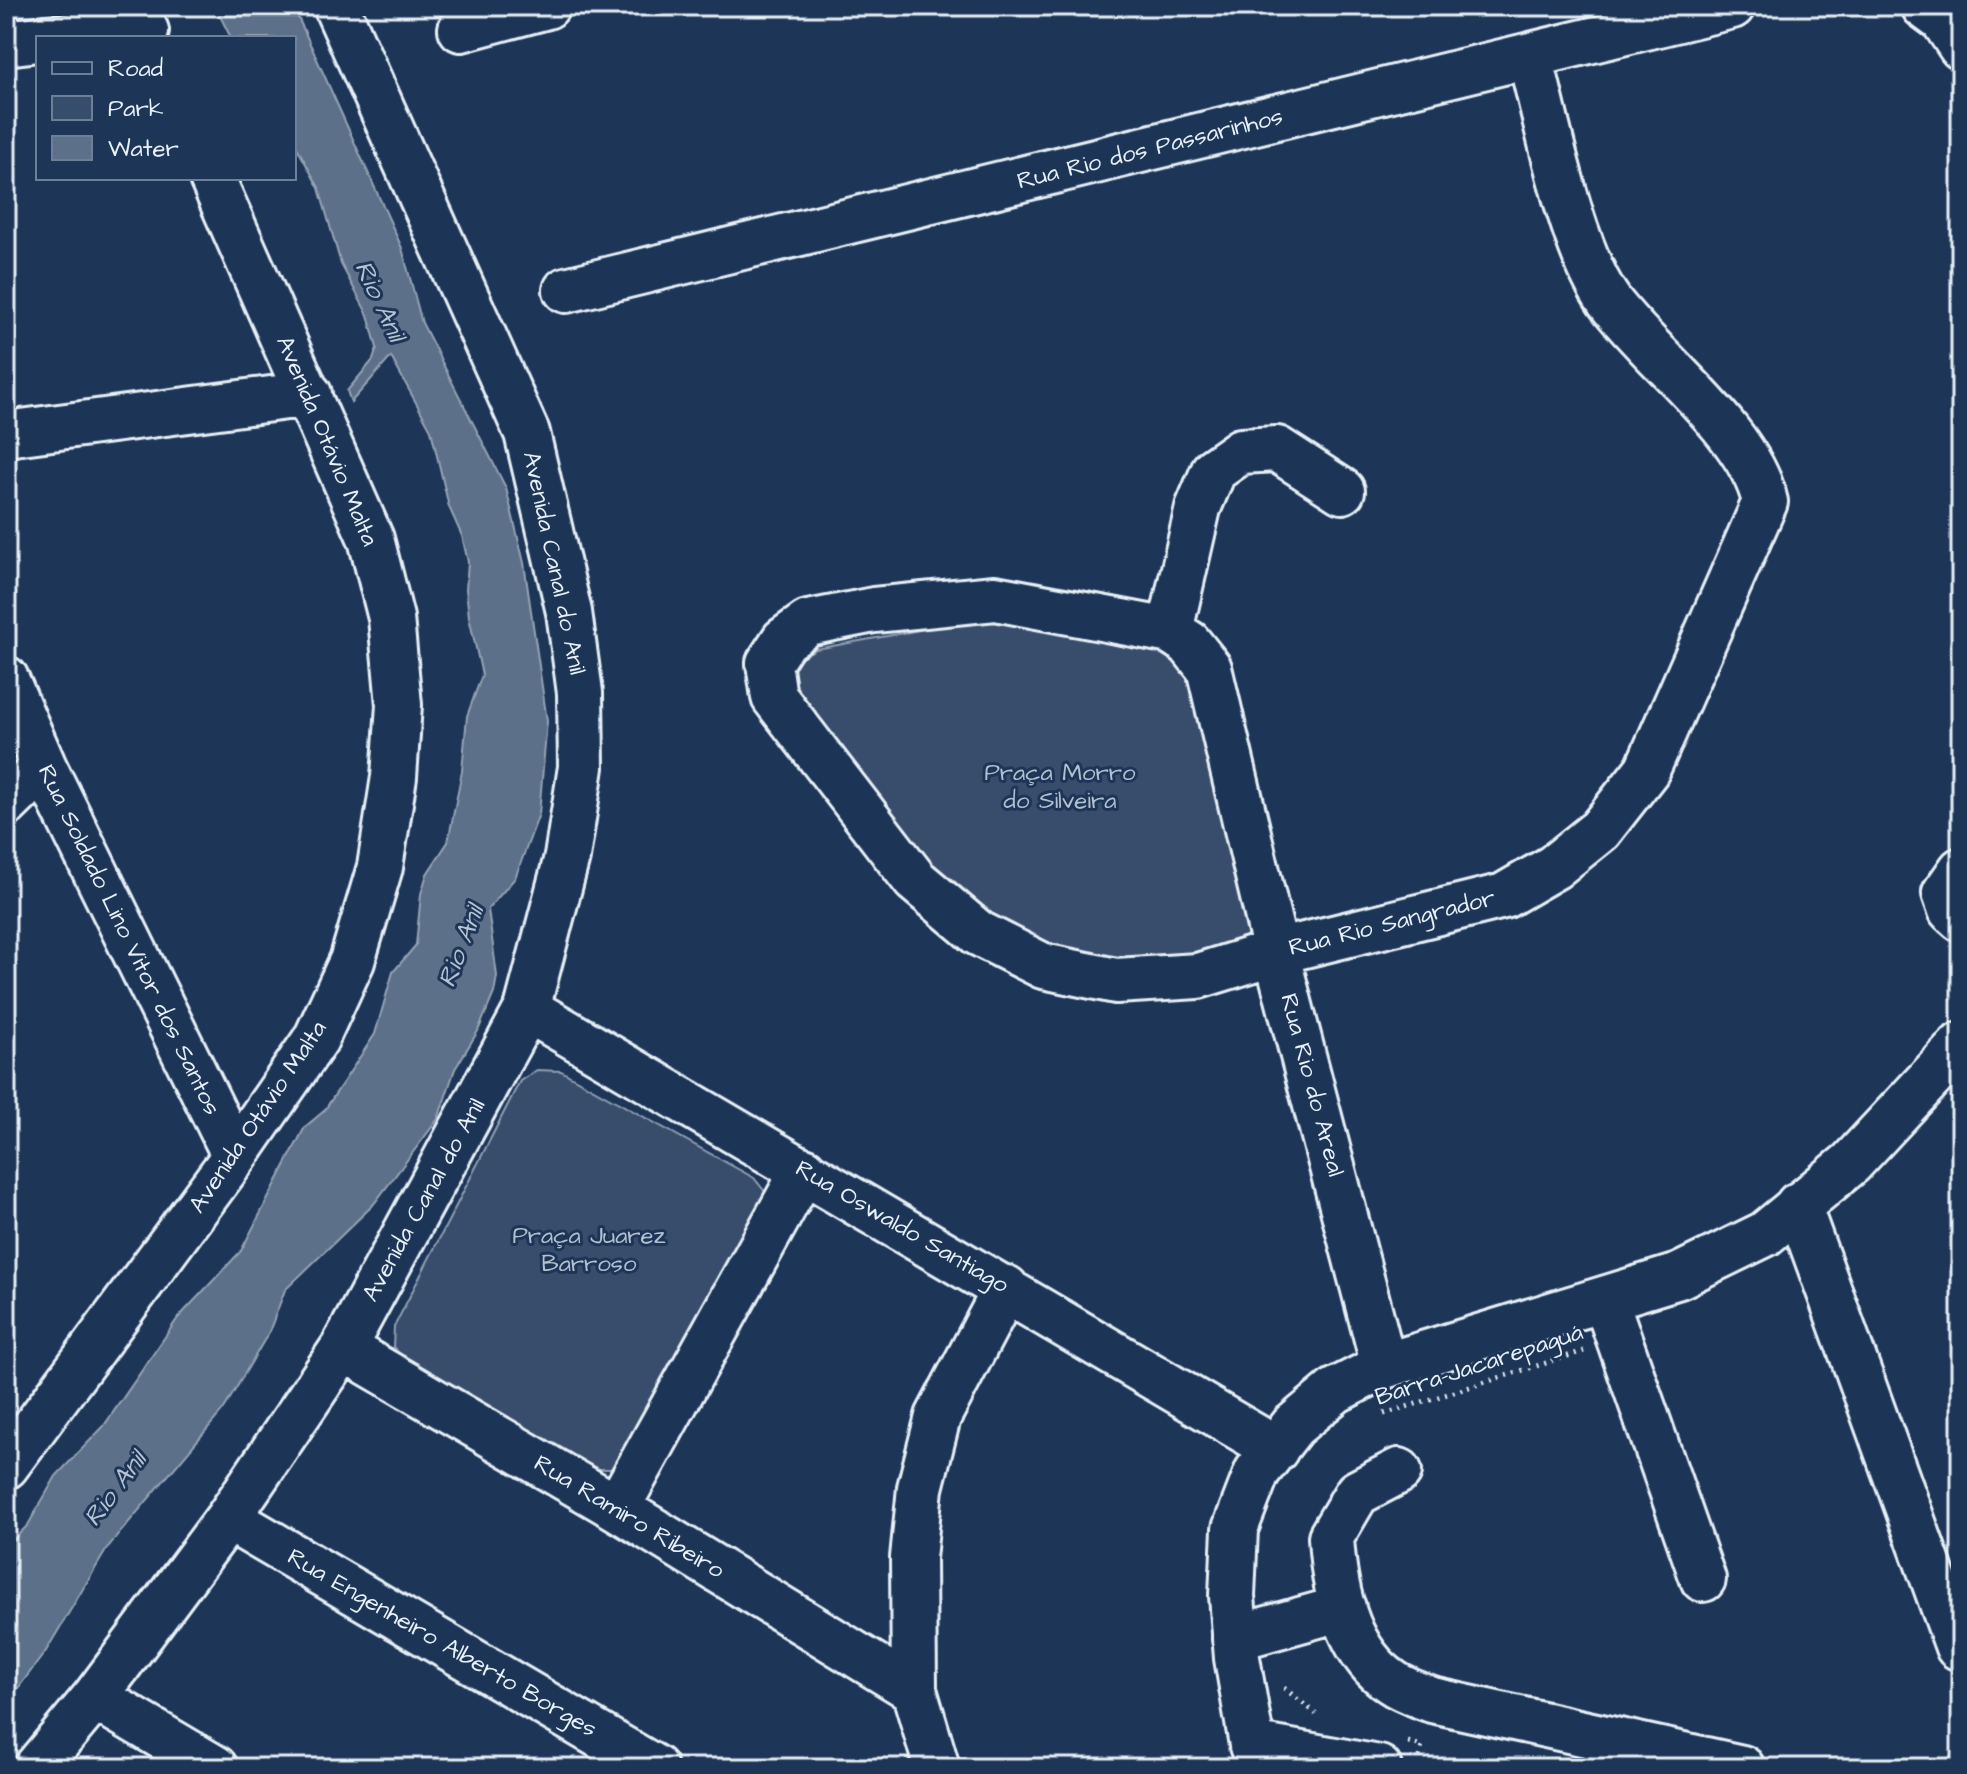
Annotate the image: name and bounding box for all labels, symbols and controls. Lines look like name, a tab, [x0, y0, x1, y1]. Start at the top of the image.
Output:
legend	[36, 36, 296, 180]
text: Road	[108, 52, 163, 86]
text: Park	[108, 92, 164, 126]
street label: Rua Rio dos Passarinhos	[1014, 100, 1286, 198]
text: Water	[108, 132, 179, 166]
water label: Rio Anil	[346, 255, 416, 350]
street label: Avenida Otávio Malta	[267, 331, 387, 551]
street label: Avenida Canal do Anil	[514, 448, 594, 678]
park label: Praça Morro do Silveira	[984, 756, 1136, 818]
street label: Rua Soldado Lino Vitor dos Santos	[29, 759, 229, 1121]
street label: Rua Rio Sangrador	[1285, 881, 1499, 966]
water label: Rio Anil	[429, 897, 494, 992]
street label: Rua Rio do Areal	[1271, 990, 1353, 1180]
street label: Avenida Otávio Malta	[181, 1014, 335, 1220]
street label: Avenida Canal do Anil	[354, 1092, 494, 1308]
street label: Rua Oswaldo Santiago	[789, 1152, 1015, 1303]
park label: Praça Juarez Barroso	[513, 1219, 666, 1281]
street label: Barra-Jacarepaguá	[1371, 1315, 1587, 1416]
water label: Rio Anil	[75, 1442, 157, 1534]
street label: Rua Ramiro Ribeiro	[527, 1447, 731, 1588]
street label: Rua Engenheiro Alberto Borges	[280, 1540, 603, 1747]

